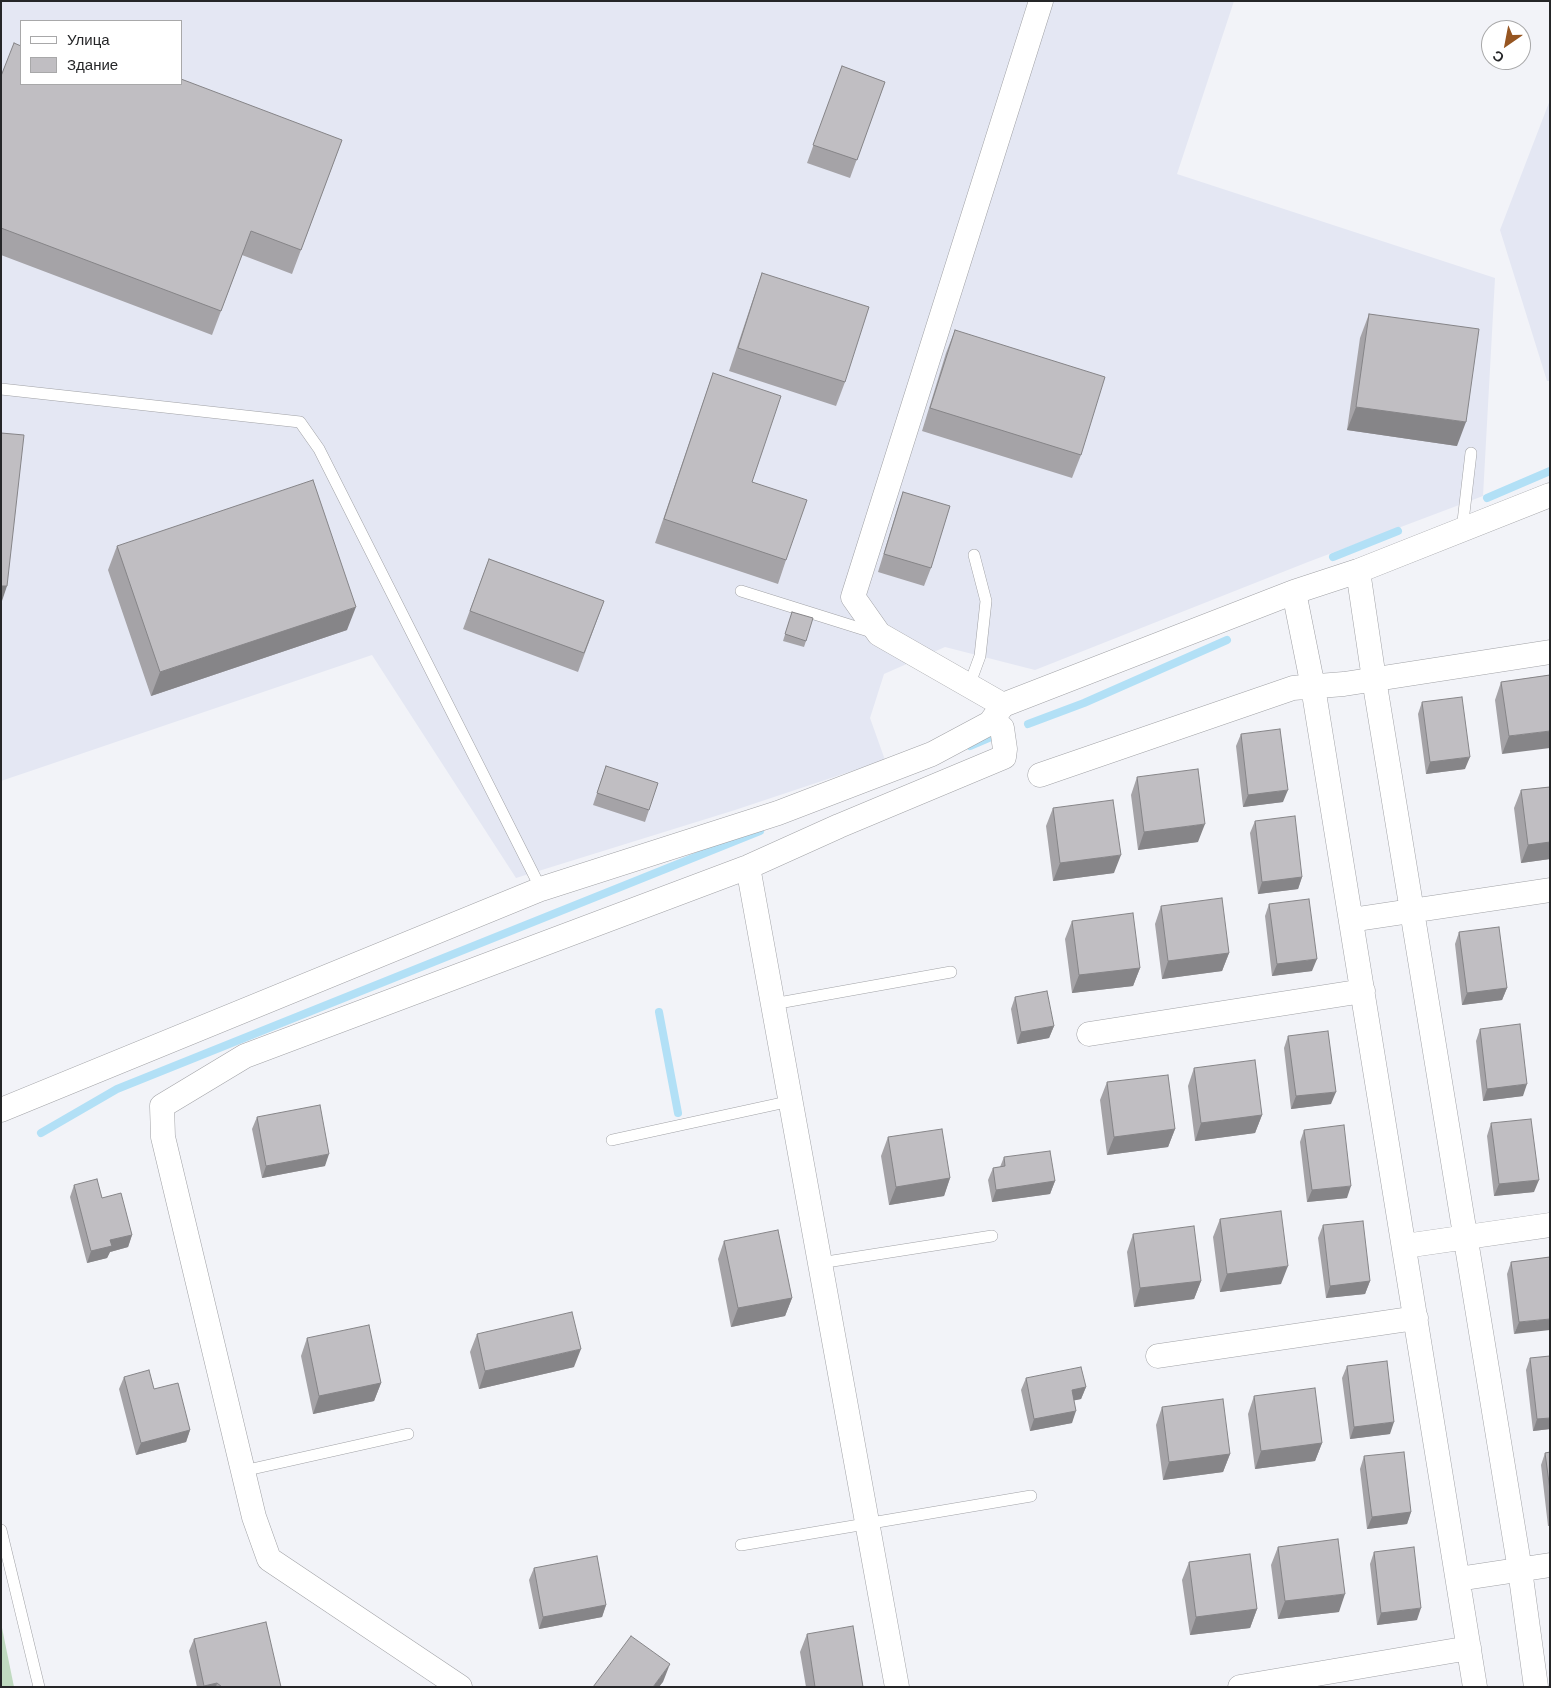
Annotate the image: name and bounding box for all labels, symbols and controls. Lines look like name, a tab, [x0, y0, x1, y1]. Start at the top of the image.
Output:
legend	[20, 20, 182, 85]
north arrow	[1481, 20, 1531, 70]
text: Улица	[67, 31, 110, 49]
text: С	[1490, 47, 1507, 66]
text: Здание	[67, 56, 118, 74]

